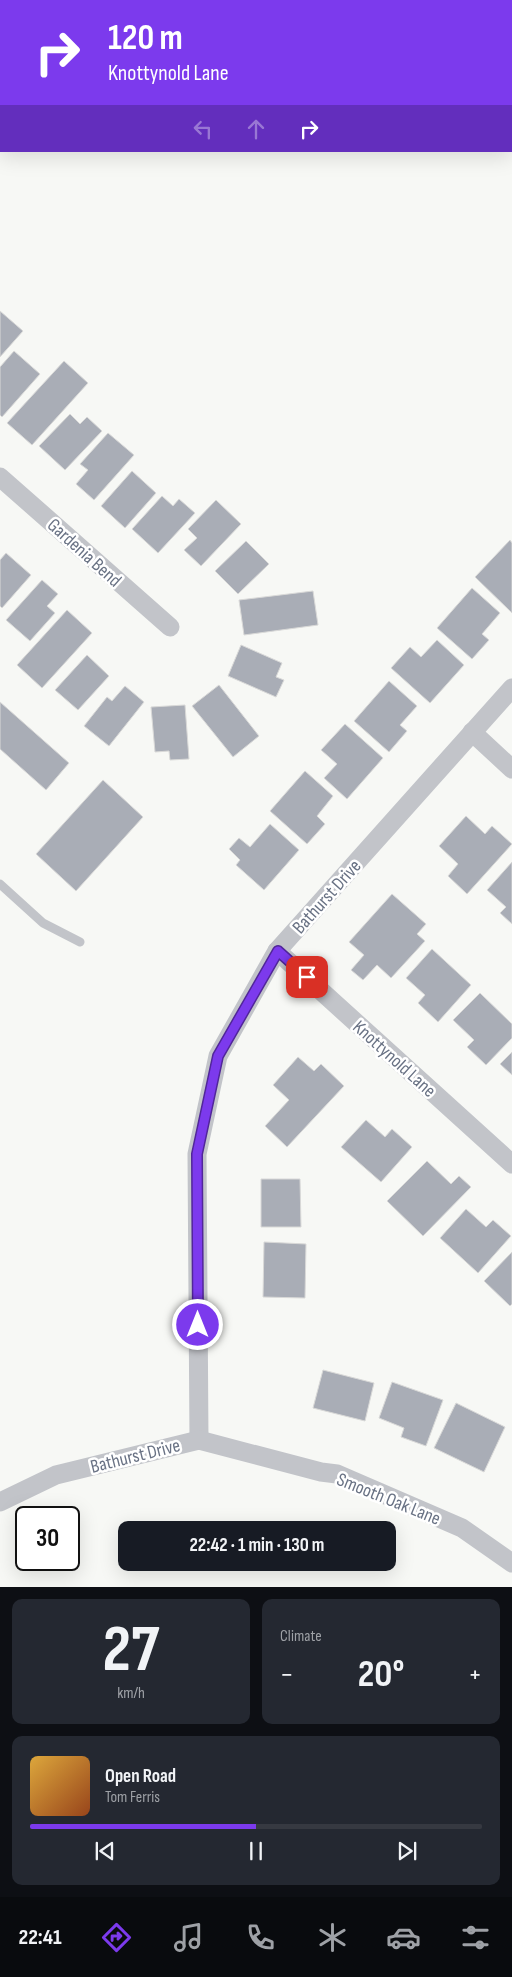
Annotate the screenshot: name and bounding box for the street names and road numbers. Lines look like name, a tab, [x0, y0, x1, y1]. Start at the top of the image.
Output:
street label: Gardenia Bend	[42, 514, 126, 592]
street label: Bathurst Drive	[288, 855, 366, 939]
street label: Knottynold Lane	[348, 1016, 440, 1102]
street label: Bathurst Drive	[88, 1434, 183, 1479]
street label: Smooth Oak Lane	[333, 1468, 444, 1531]

